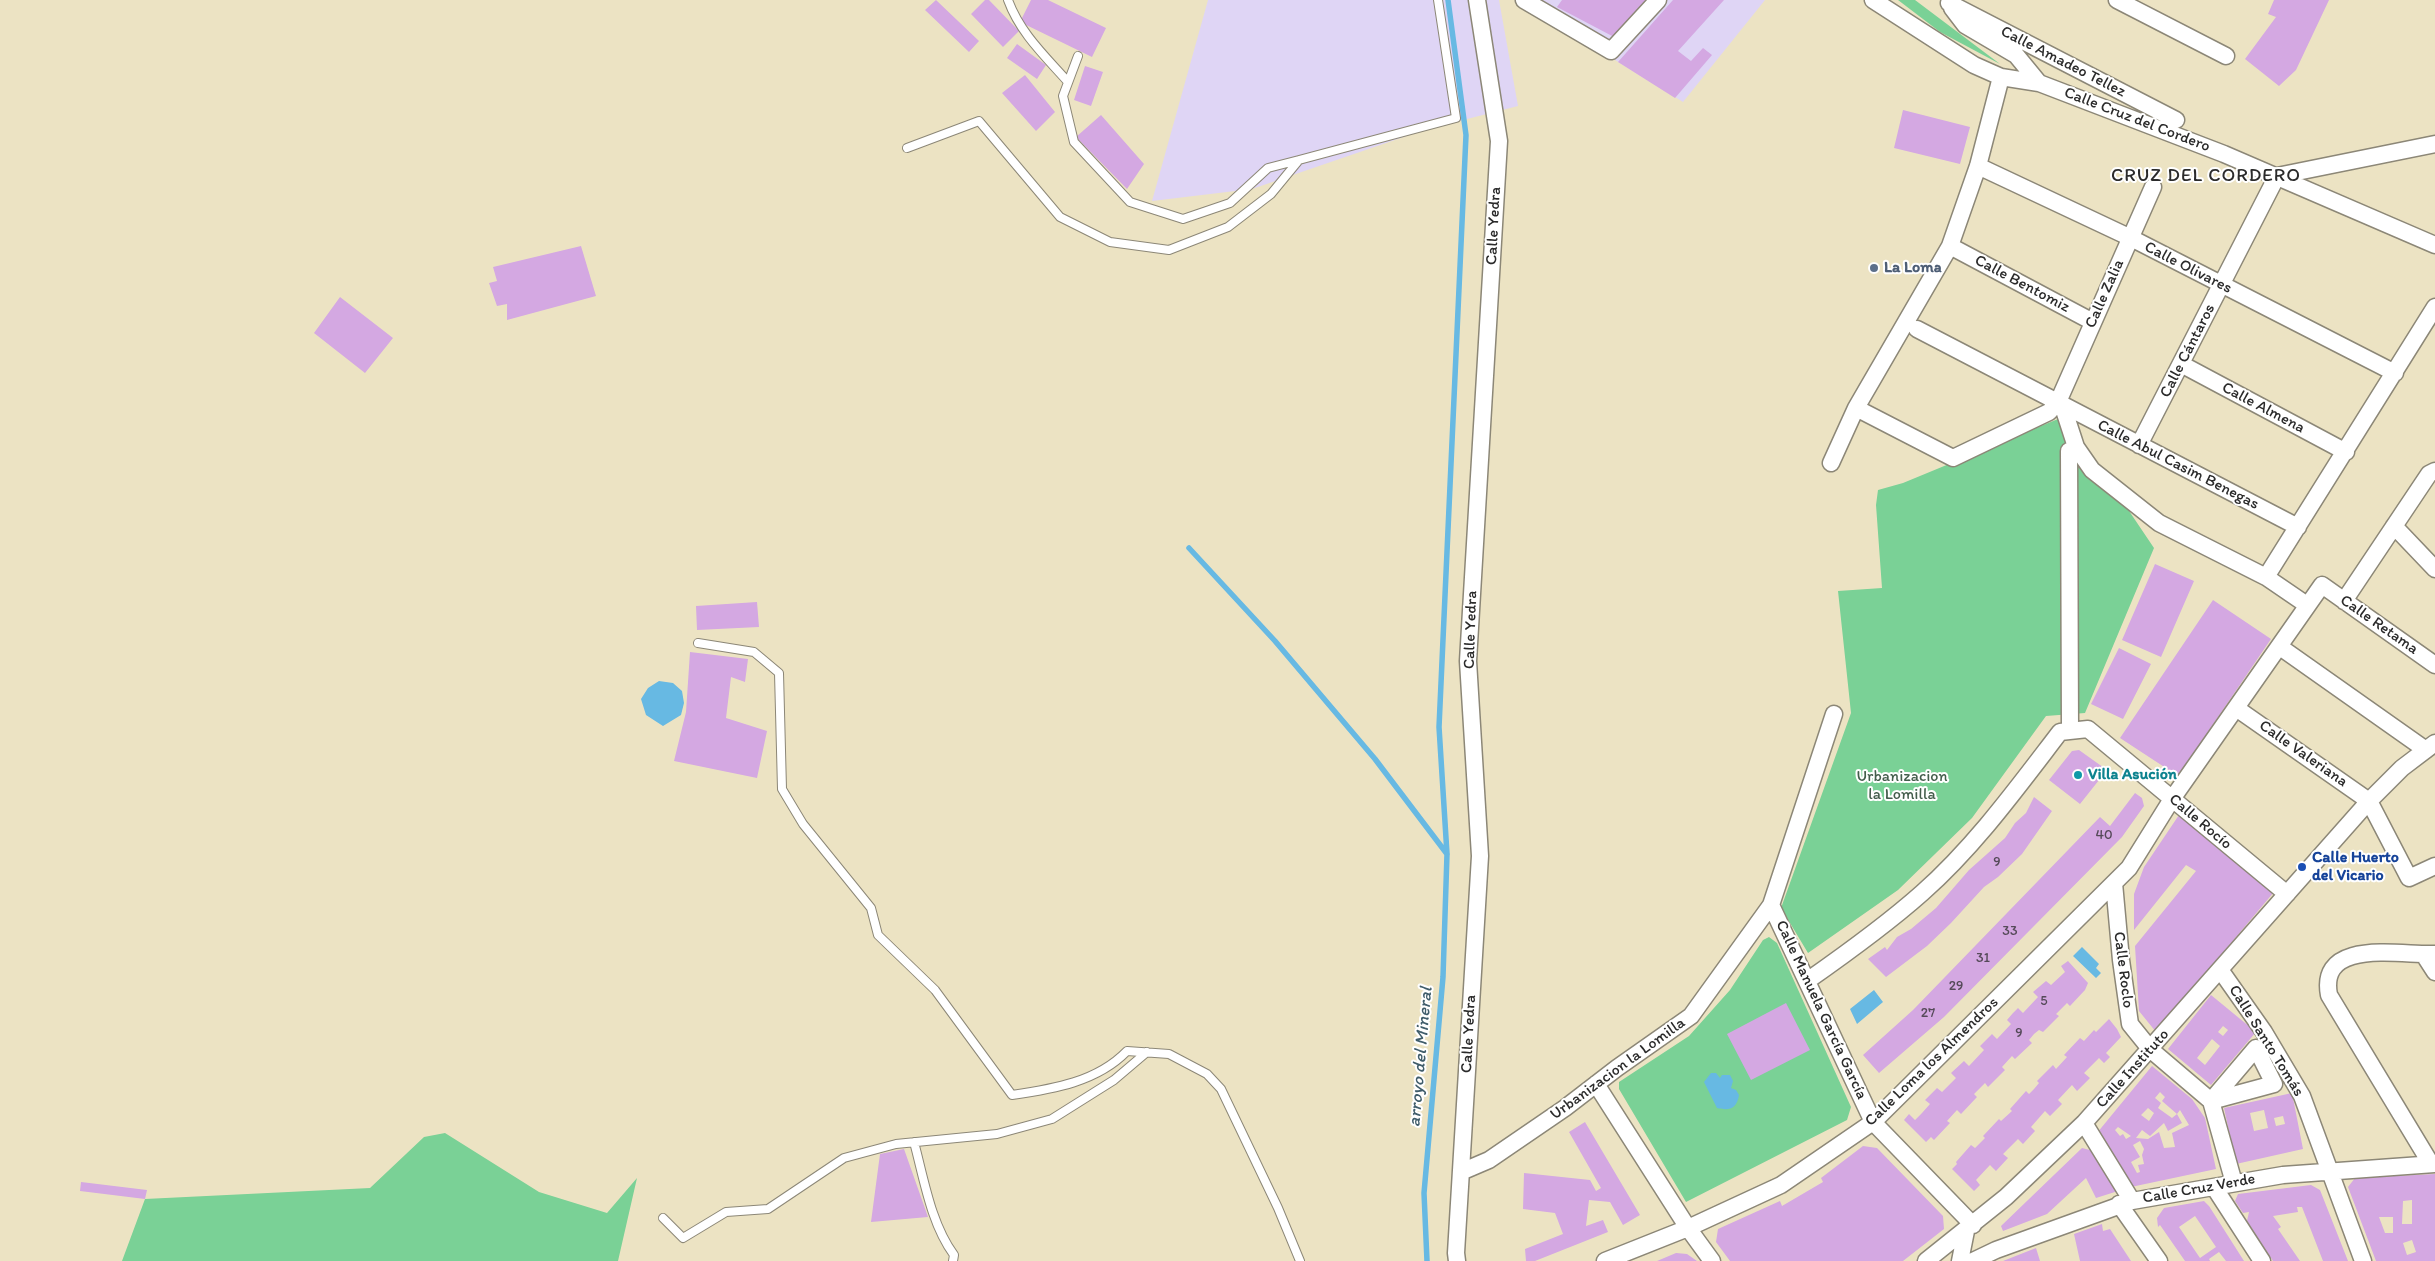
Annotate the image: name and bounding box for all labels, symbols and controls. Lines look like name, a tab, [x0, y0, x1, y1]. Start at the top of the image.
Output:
street label: Calle Amadeo Tellez	[1997, 22, 2129, 102]
street label: Calle Cruz del Cordero	[2061, 83, 2213, 157]
district label: CRUZ DEL CORDERO	[2109, 165, 2303, 187]
street label: Calle Yedra	[1482, 186, 1506, 266]
street label: Calle Olivares	[2141, 238, 2235, 298]
street label: Calle Bentomiz	[1971, 251, 2073, 317]
street label: Calle Zalia	[2081, 257, 2129, 331]
place label: La Loma	[1884, 258, 1942, 278]
marker: La Loma	[1868, 262, 1880, 274]
street label: Calle Cántaros	[2156, 301, 2220, 401]
street label: Calle Almena	[2218, 378, 2308, 438]
street label: Calle Abul Casim Benegas	[2094, 416, 2262, 514]
street label: Calle Yedra	[1460, 591, 1482, 669]
street label: Calle Retama	[2336, 591, 2422, 659]
street label: Calle Valeriana	[2255, 716, 2351, 792]
place label: Villa Asución	[2088, 765, 2177, 785]
park label: Urbanizacion la Lomilla	[1856, 767, 1948, 805]
marker: Villa Asución	[2072, 769, 2084, 781]
street label: Calle Rocío	[2165, 790, 2235, 854]
house number: 40	[2095, 827, 2113, 843]
place label: Calle Huerto del Vicario	[2312, 848, 2399, 886]
house number: 9	[1993, 854, 2001, 870]
marker: Calle Huerto del Vicario	[2296, 861, 2308, 873]
street label: Calle Manuela García García	[1771, 917, 1871, 1103]
house number: 33	[2002, 923, 2018, 939]
street label: Calle Roclo	[2109, 931, 2137, 1009]
house number: 31	[1976, 950, 1990, 966]
house number: 29	[1949, 978, 1963, 994]
street label: Calle Santo Tomás	[2224, 982, 2308, 1100]
water label: arroyo del Mineral	[1404, 986, 1438, 1128]
street label: Calle Loma los Almendros	[1861, 993, 2003, 1131]
house number: 5	[2040, 993, 2048, 1009]
street label: Calle Yedra	[1457, 994, 1481, 1074]
house number: 27	[1921, 1005, 1935, 1021]
street label: Urbanizacion la Lomilla	[1547, 1014, 1689, 1124]
house number: 9	[2015, 1025, 2023, 1041]
street label: Calle Instituto	[2092, 1025, 2174, 1113]
street label: Calle Cruz Verde	[2141, 1170, 2257, 1208]

